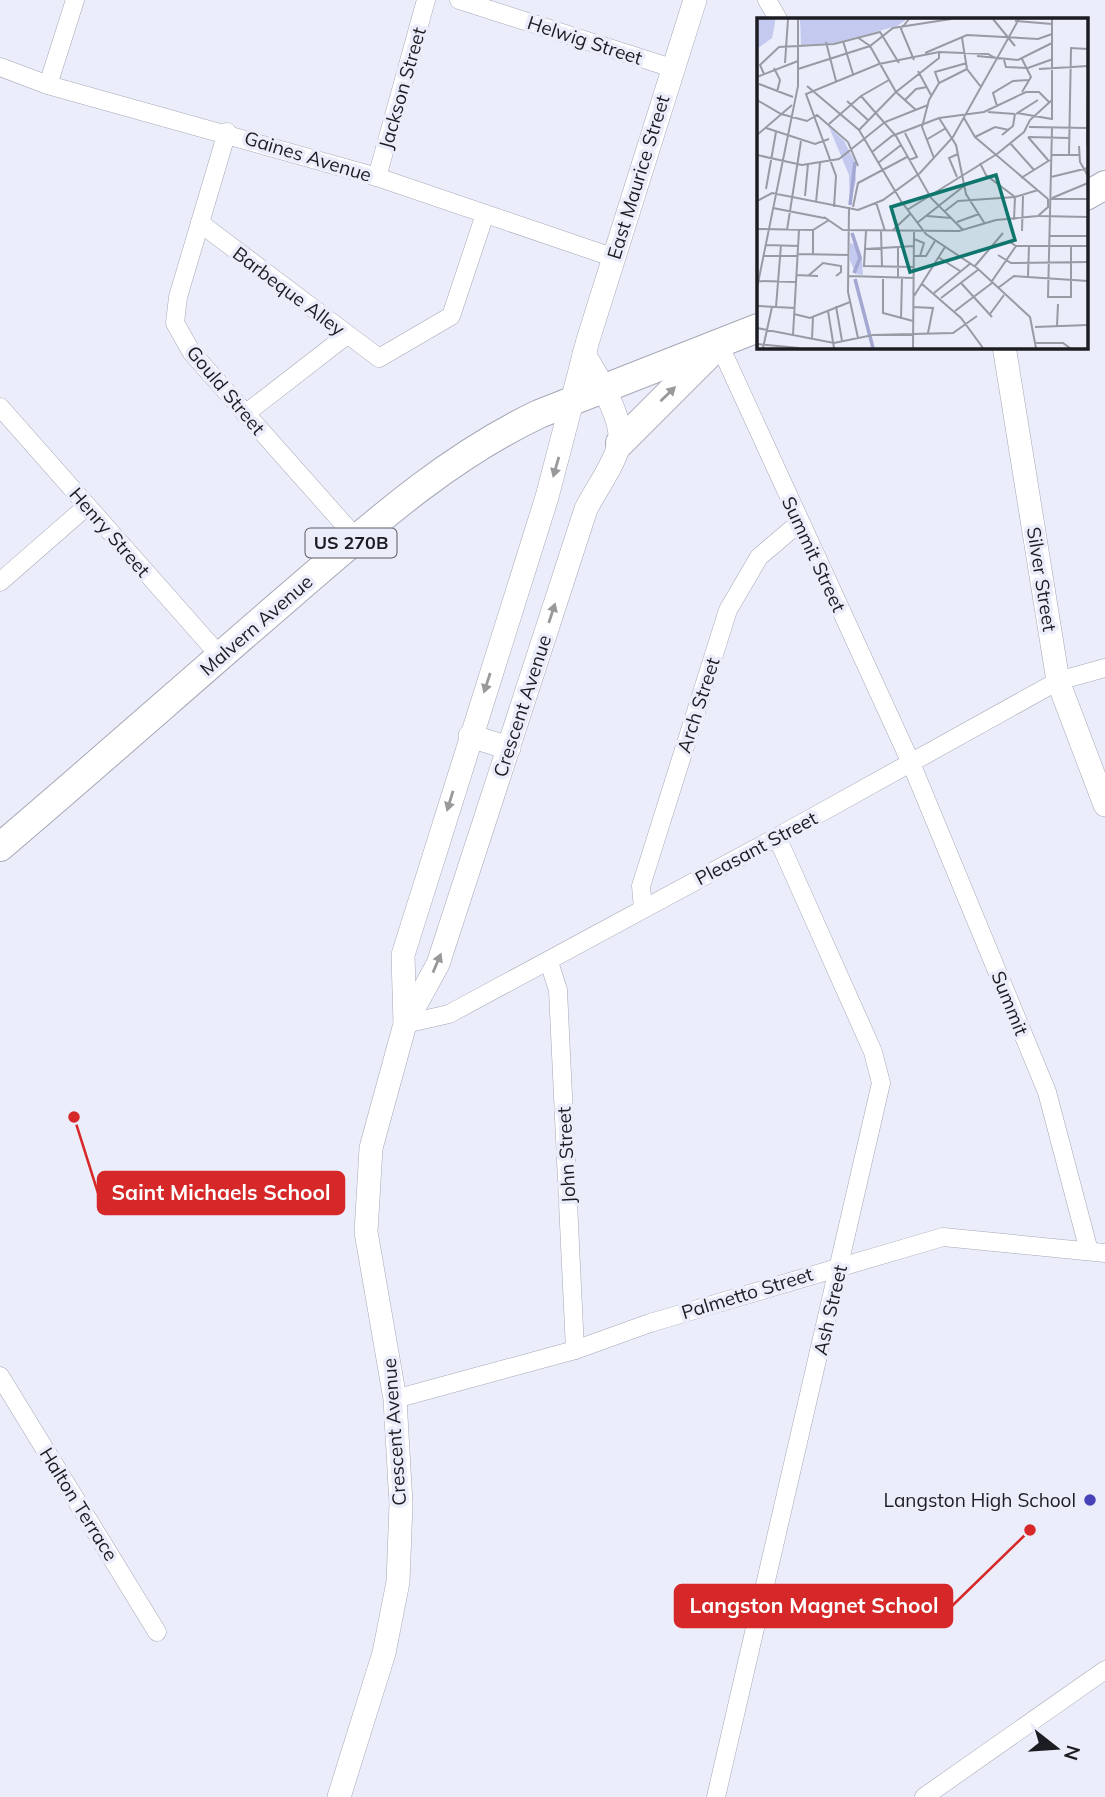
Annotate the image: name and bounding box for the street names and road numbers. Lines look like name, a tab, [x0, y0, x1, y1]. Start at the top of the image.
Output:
street label: Helwig Street	[525, 10, 646, 70]
street label: Jackson Street	[373, 24, 431, 152]
street label: East Maurice Street	[602, 92, 675, 262]
street label: Gaines Avenue	[241, 125, 375, 187]
street label: Barbeque Alley	[228, 241, 350, 341]
street label: Gould Street	[182, 340, 270, 440]
street label: Henry Street	[65, 482, 156, 582]
street label: Summit Street	[777, 492, 851, 616]
street label: Silver Street	[1022, 525, 1062, 633]
road number: US 270B	[306, 528, 396, 558]
street label: Malvern Avenue	[195, 569, 317, 681]
street label: Crescent Avenue	[488, 632, 556, 780]
street label: Arch Street	[671, 654, 725, 756]
street label: Pleasant Street	[691, 806, 821, 890]
street label: Summit	[986, 967, 1034, 1039]
street label: John Street	[551, 1106, 581, 1204]
street label: Palmetto Street	[678, 1262, 816, 1324]
street label: Ash Street	[808, 1262, 852, 1357]
street label: Crescent Avenue	[377, 1357, 411, 1507]
street label: Halton Terrace	[35, 1443, 123, 1565]

